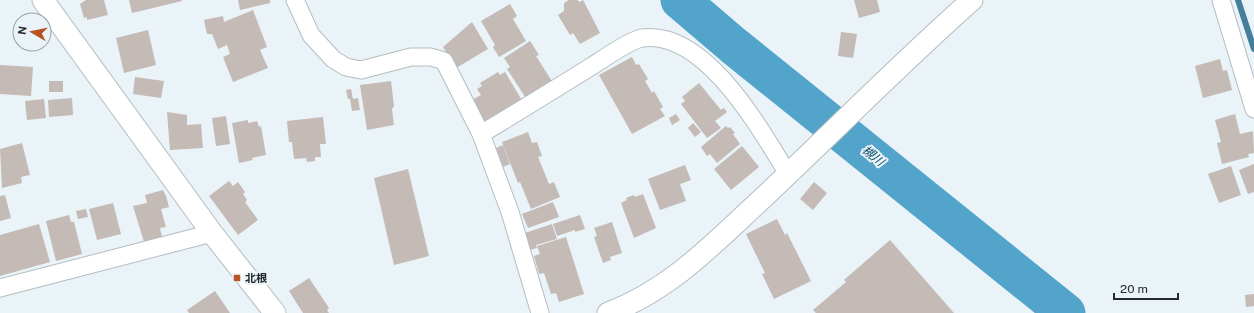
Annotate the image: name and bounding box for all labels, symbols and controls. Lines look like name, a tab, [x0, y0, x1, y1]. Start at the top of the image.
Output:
north arrow	[12, 12, 52, 52]
text: N	[16, 25, 29, 36]
water label: 槻川	[859, 143, 888, 170]
place label: 北根	[245, 272, 267, 284]
marker: 北根	[232, 273, 242, 283]
scale bar	[1114, 275, 1178, 301]
text: 20 m	[1120, 282, 1148, 296]

